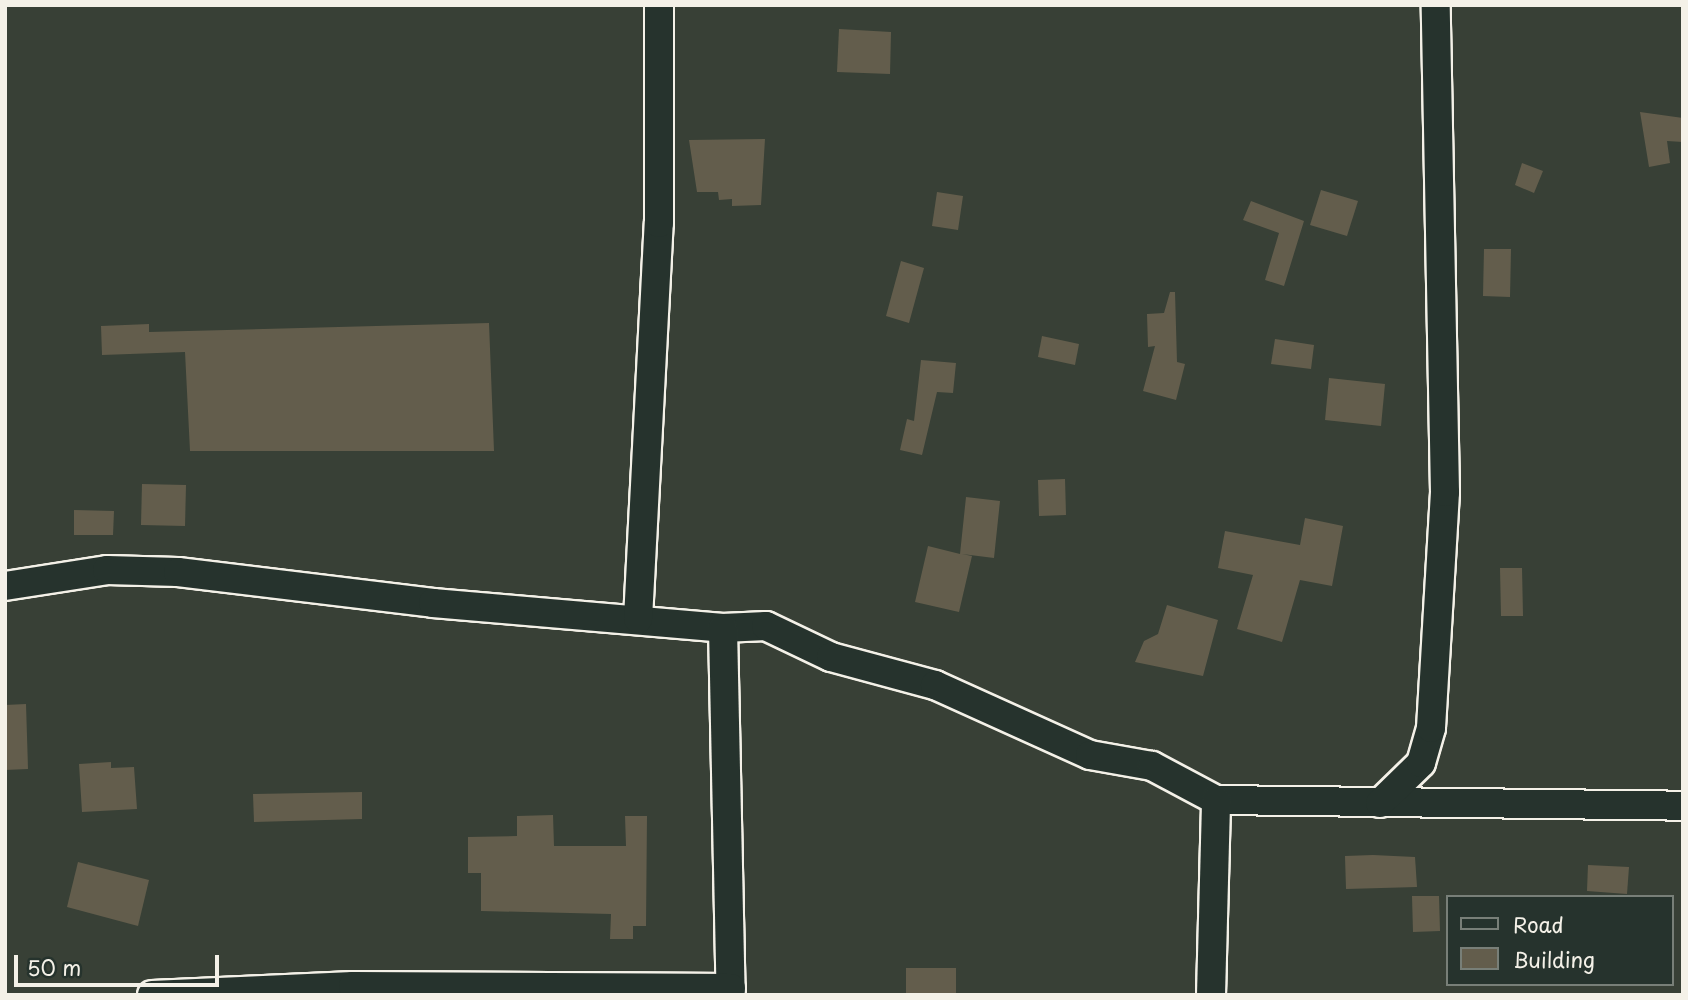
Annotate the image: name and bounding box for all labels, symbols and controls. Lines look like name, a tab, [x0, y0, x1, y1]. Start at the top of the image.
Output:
legend	[1446, 895, 1674, 986]
text: Road	[1513, 908, 1564, 940]
scale bar	[18, 940, 222, 984]
text: Building	[1513, 943, 1595, 975]
text: 50 m	[27, 951, 81, 983]

